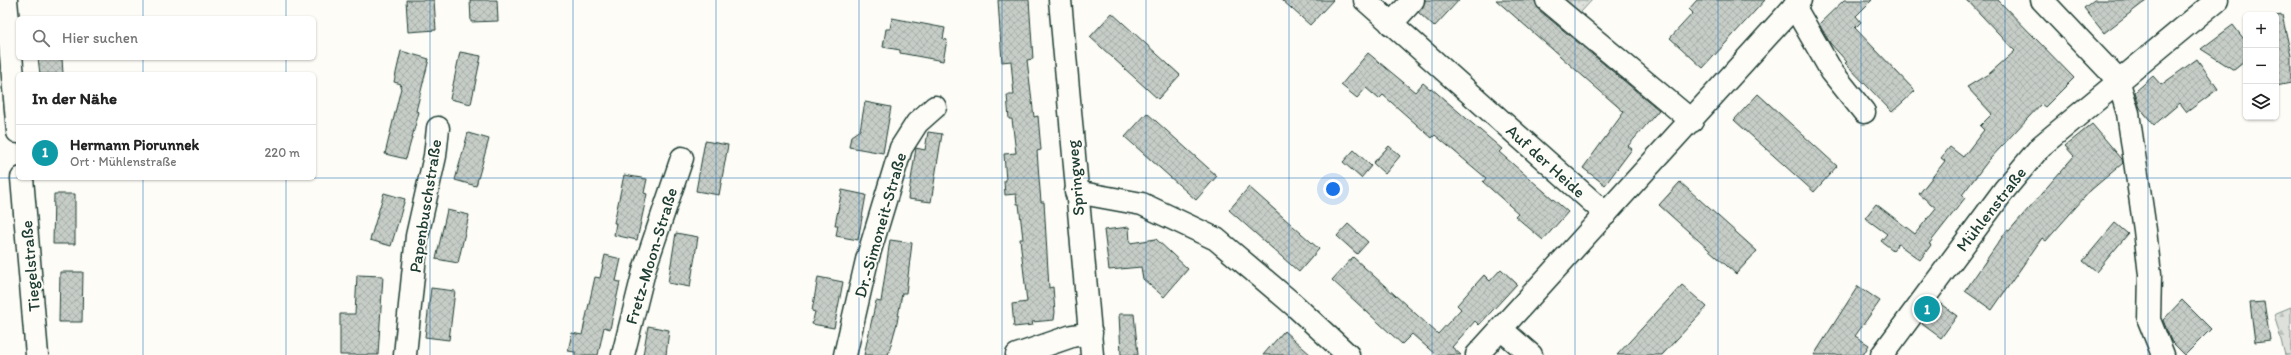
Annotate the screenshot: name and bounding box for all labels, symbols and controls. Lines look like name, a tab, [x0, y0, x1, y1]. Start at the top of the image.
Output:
map controls	[2243, 12, 2279, 120]
button: +	[2243, 12, 2279, 48]
search box	[16, 16, 316, 60]
icon: search	[30, 27, 52, 49]
text: Hier suchen	[62, 29, 138, 47]
button: −	[2243, 48, 2279, 84]
button: layers	[2243, 84, 2279, 120]
text: In der Nähe	[32, 88, 117, 108]
street label: Auf der Heide	[1502, 120, 1590, 202]
text: Hermann Piorunnek	[70, 136, 199, 154]
street label: Papenbuschstraße	[405, 138, 445, 274]
street label: Springweg	[1062, 139, 1088, 217]
text: 1	[42, 145, 48, 160]
text: 220 m	[264, 145, 300, 160]
street label: Dr.-Simoneit-Straße	[850, 150, 910, 300]
text: Ort · Mühlenstraße	[70, 154, 177, 169]
street label: Mühlenstraße	[1952, 163, 2030, 255]
your location	[1323, 179, 1343, 199]
street label: Fretz-Moon-Straße	[621, 185, 681, 327]
street label: Tiegelstraße	[16, 220, 44, 312]
pin: 1	[1914, 294, 1940, 324]

